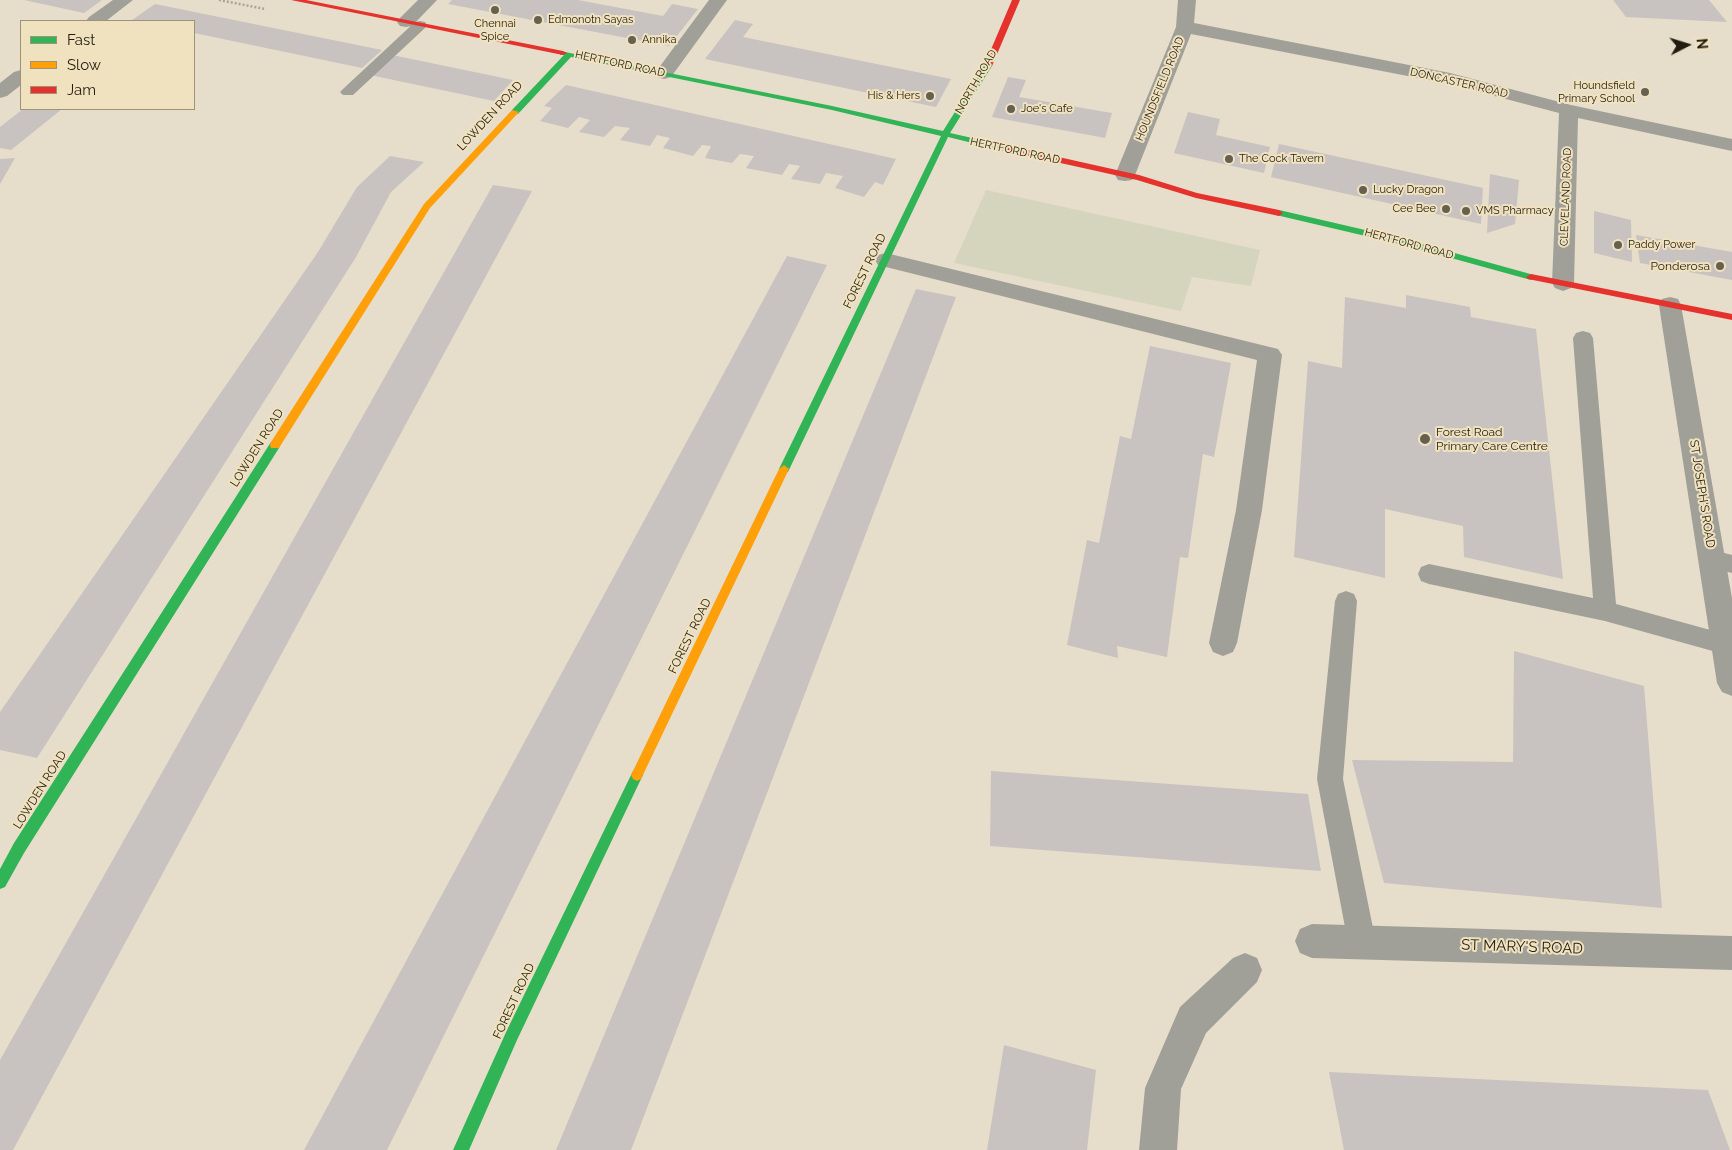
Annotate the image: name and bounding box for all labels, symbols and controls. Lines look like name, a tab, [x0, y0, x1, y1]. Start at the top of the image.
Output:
marker: Chennai Spice	[489, 4, 501, 16]
place label: Edmonotn Sayas	[548, 13, 633, 27]
marker: Edmonotn Sayas	[532, 14, 544, 26]
place label: Chennai Spice	[474, 17, 516, 43]
legend	[20, 20, 195, 110]
north arrow	[1662, 20, 1712, 70]
text: Fast	[67, 31, 95, 49]
place label: Annika	[642, 33, 676, 47]
marker: Annika	[626, 34, 638, 46]
street label: HOUNDSFIELD ROAD	[1133, 35, 1187, 143]
text: N	[1694, 38, 1710, 50]
street label: HERTFORD ROAD	[574, 48, 666, 80]
street label: NORTH ROAD	[952, 48, 1000, 116]
text: Slow	[67, 56, 101, 74]
street label: DONCASTER ROAD	[1409, 65, 1509, 101]
street label: LOWDEN ROAD	[454, 78, 526, 154]
place label: Houndsfield Primary School	[1558, 79, 1635, 105]
text: Jam	[67, 81, 96, 99]
marker: Houndsfield Primary School	[1639, 86, 1651, 98]
place label: His & Hers	[868, 89, 920, 103]
marker: His & Hers	[924, 90, 936, 102]
place label: Joe's Cafe	[1021, 102, 1073, 116]
marker: Joe's Cafe	[1005, 103, 1017, 115]
street label: HERTFORD ROAD	[969, 135, 1061, 167]
street label: CLEVELAND ROAD	[1558, 148, 1574, 246]
place label: The Cock Tavern	[1239, 152, 1324, 166]
marker: The Cock Tavern	[1223, 153, 1235, 165]
place label: Lucky Dragon	[1373, 183, 1444, 197]
marker: Lucky Dragon	[1357, 184, 1369, 196]
place label: Cee Bee	[1392, 202, 1436, 216]
marker: Cee Bee	[1440, 203, 1452, 215]
place label: VMS Pharmacy	[1476, 204, 1554, 218]
marker: VMS Pharmacy	[1460, 205, 1472, 217]
street label: HERTFORD ROAD	[1363, 226, 1455, 262]
street label: FOREST ROAD	[841, 231, 889, 311]
place label: Paddy Power	[1628, 238, 1695, 252]
marker: Paddy Power	[1612, 239, 1624, 251]
place label: Ponderosa	[1651, 259, 1710, 273]
marker: Ponderosa	[1714, 260, 1726, 272]
street label: LOWDEN ROAD	[227, 406, 287, 490]
place label: Forest Road Primary Care Centre	[1436, 425, 1548, 453]
marker: Forest Road Primary Care Centre	[1418, 432, 1432, 446]
street label: ST JOSEPH'S ROAD	[1686, 439, 1718, 549]
street label: FOREST ROAD	[666, 596, 714, 676]
street label: LOWDEN ROAD	[10, 748, 70, 832]
street label: ST MARY'S ROAD	[1461, 936, 1583, 958]
street label: FOREST ROAD	[490, 961, 538, 1041]

